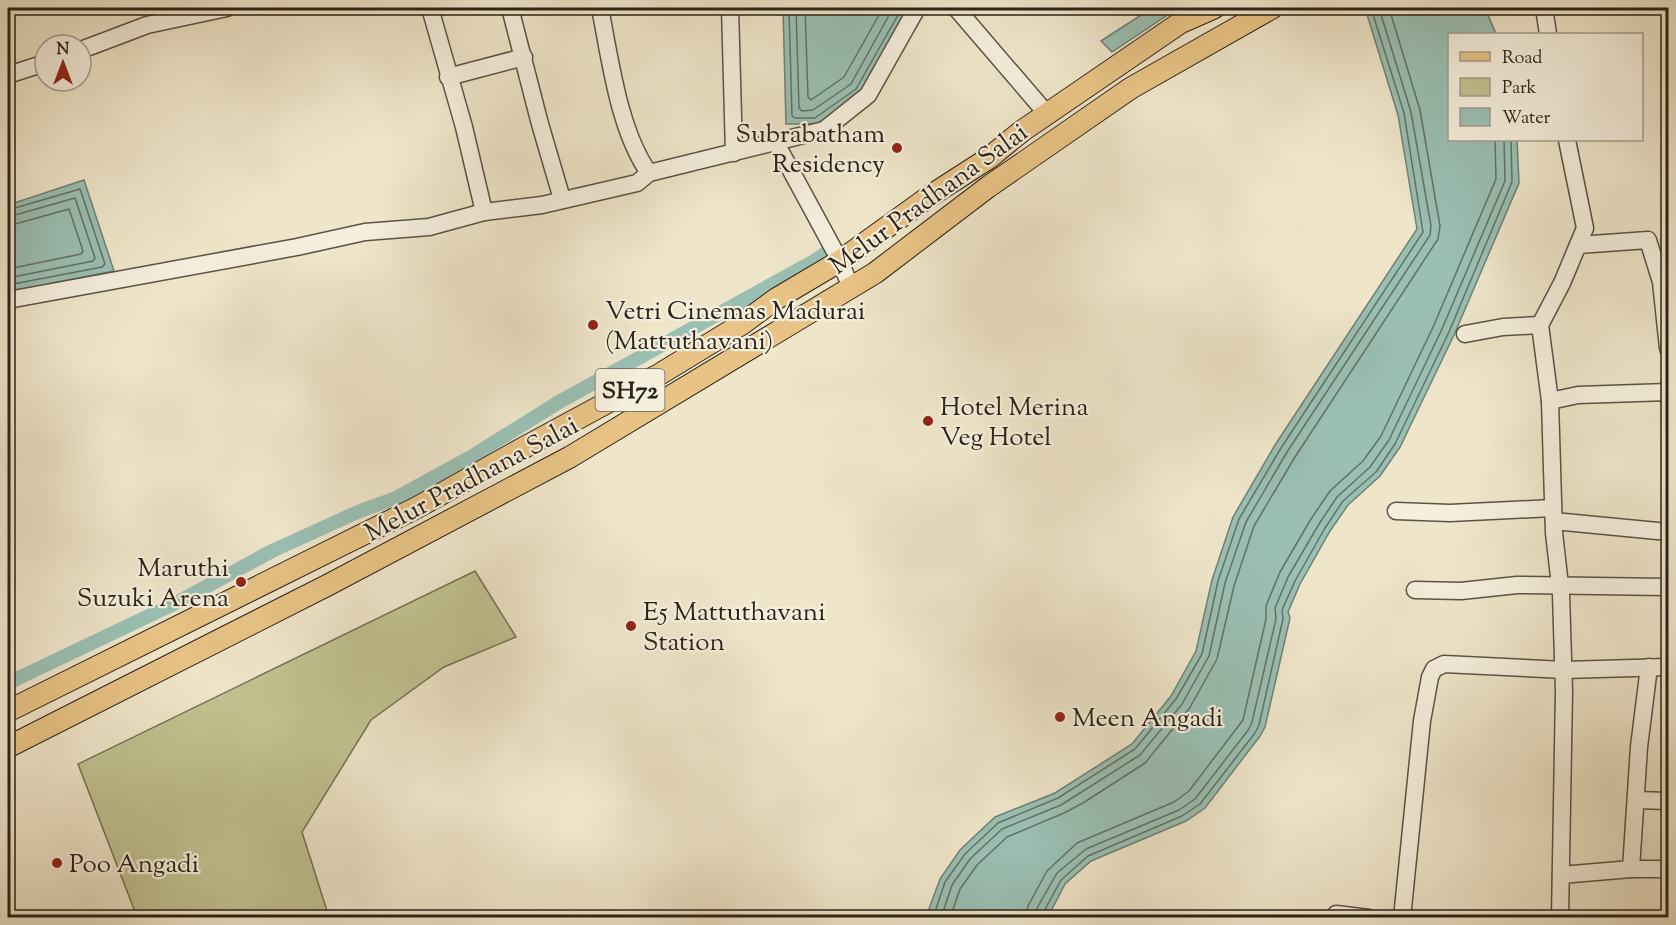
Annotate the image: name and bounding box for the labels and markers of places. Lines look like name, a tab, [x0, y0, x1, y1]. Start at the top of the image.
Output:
place label: Subrabatham Residency	[735, 117, 885, 184]
marker: Subrabatham Residency	[890, 141, 904, 155]
place label: Vetri Cinemas Madurai (Mattuthavani)	[605, 294, 865, 361]
marker: Vetri Cinemas Madurai (Mattuthavani)	[586, 318, 600, 332]
place label: Hotel Merina Veg Hotel	[940, 390, 1088, 457]
marker: Hotel Merina Veg Hotel	[921, 414, 935, 428]
place label: Maruthi Suzuki Arena	[77, 551, 229, 618]
marker: Maruthi Suzuki Arena	[234, 575, 248, 589]
place label: E5 Mattuthavani Station	[643, 595, 826, 662]
marker: E5 Mattuthavani Station	[624, 619, 638, 633]
place label: Meen Angadi	[1072, 701, 1223, 738]
marker: Meen Angadi	[1053, 710, 1067, 724]
place label: Poo Angadi	[69, 847, 199, 884]
marker: Poo Angadi	[50, 856, 64, 870]

